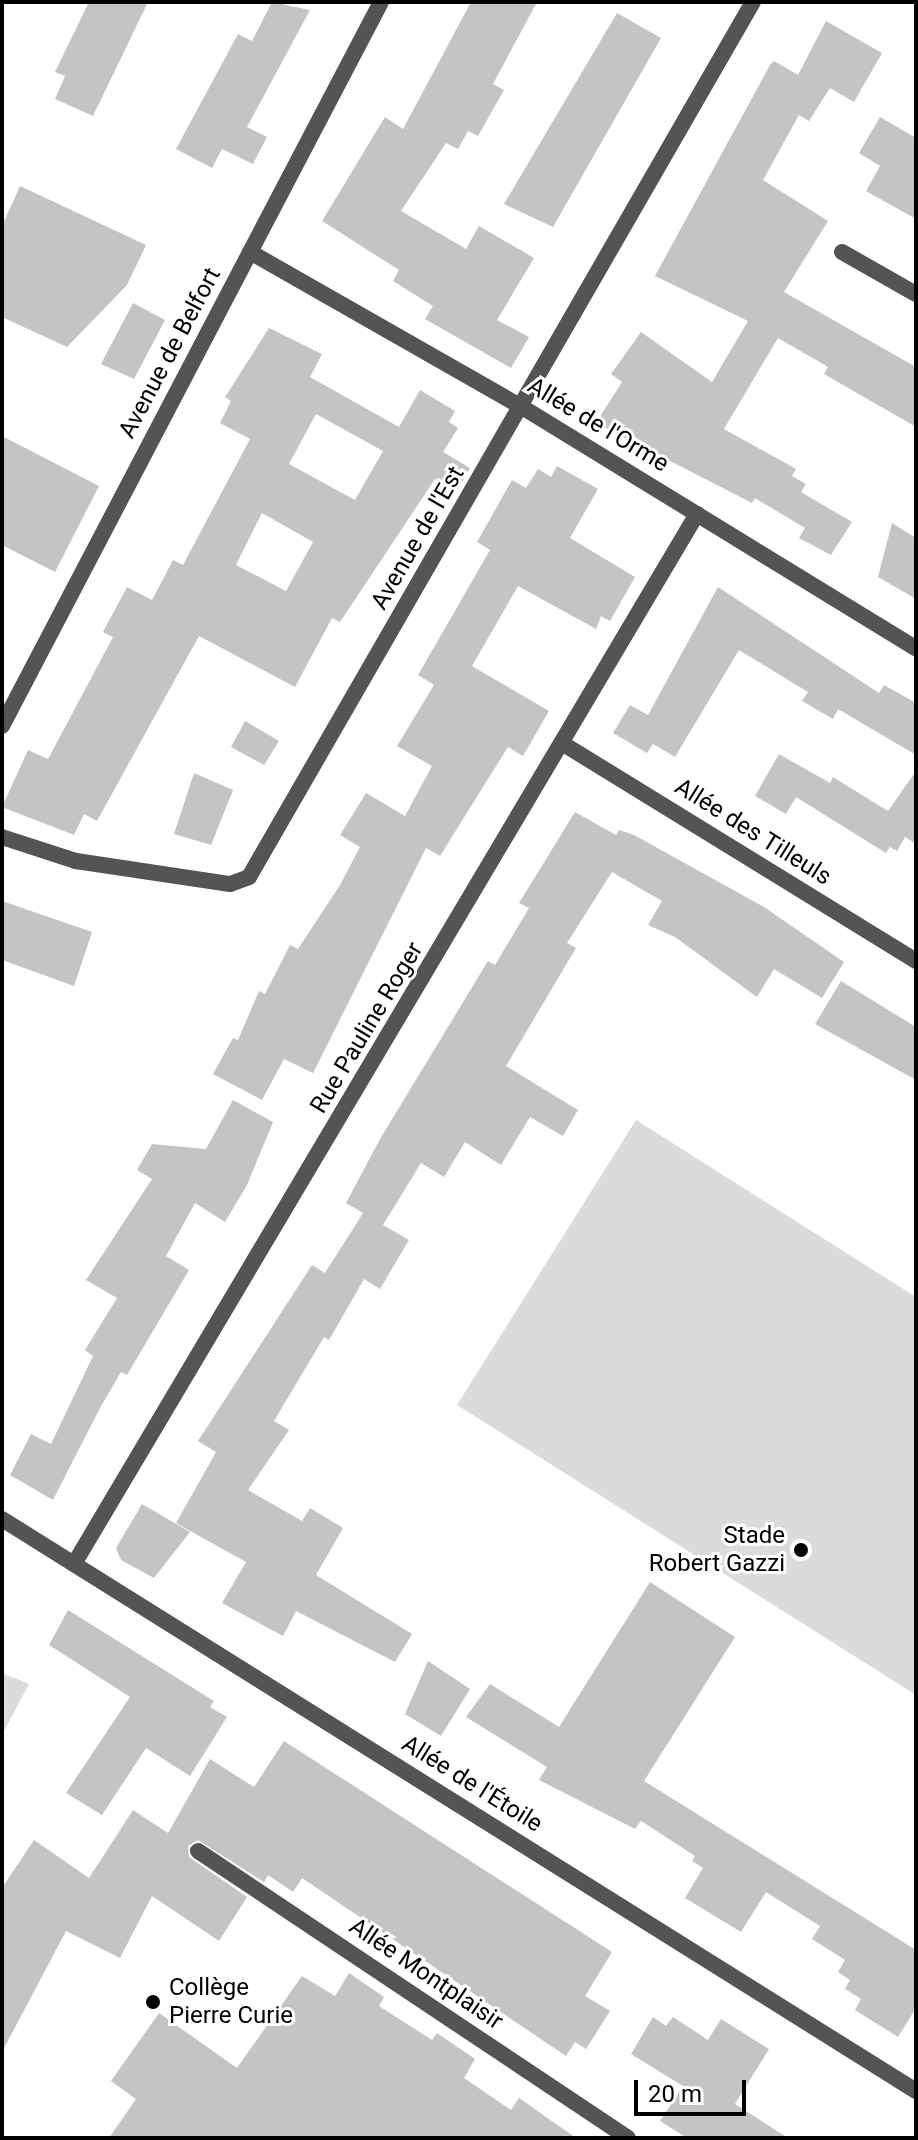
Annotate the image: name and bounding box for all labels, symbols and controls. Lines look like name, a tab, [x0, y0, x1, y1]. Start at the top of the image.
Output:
street label: Avenue de Belfort	[113, 263, 227, 443]
street label: Allée de l'Orme	[522, 372, 674, 478]
street label: Avenue de l'Est	[365, 461, 471, 615]
street label: Allée des Tilleuls	[669, 772, 837, 892]
street label: Rue Pauline Roger	[305, 937, 429, 1119]
place label: Stade Robert Gazzi	[649, 1522, 785, 1578]
marker: Stade Robert Gazzi	[792, 1541, 810, 1559]
street label: Allée de l'Étoile	[396, 1729, 548, 1839]
street label: Allée Montplaisir	[344, 1912, 508, 2036]
place label: Collège Pierre Curie	[169, 1974, 293, 2030]
marker: Collège Pierre Curie	[144, 1993, 162, 2011]
scale bar	[638, 2064, 750, 2114]
text: 20 m	[648, 2080, 702, 2108]

